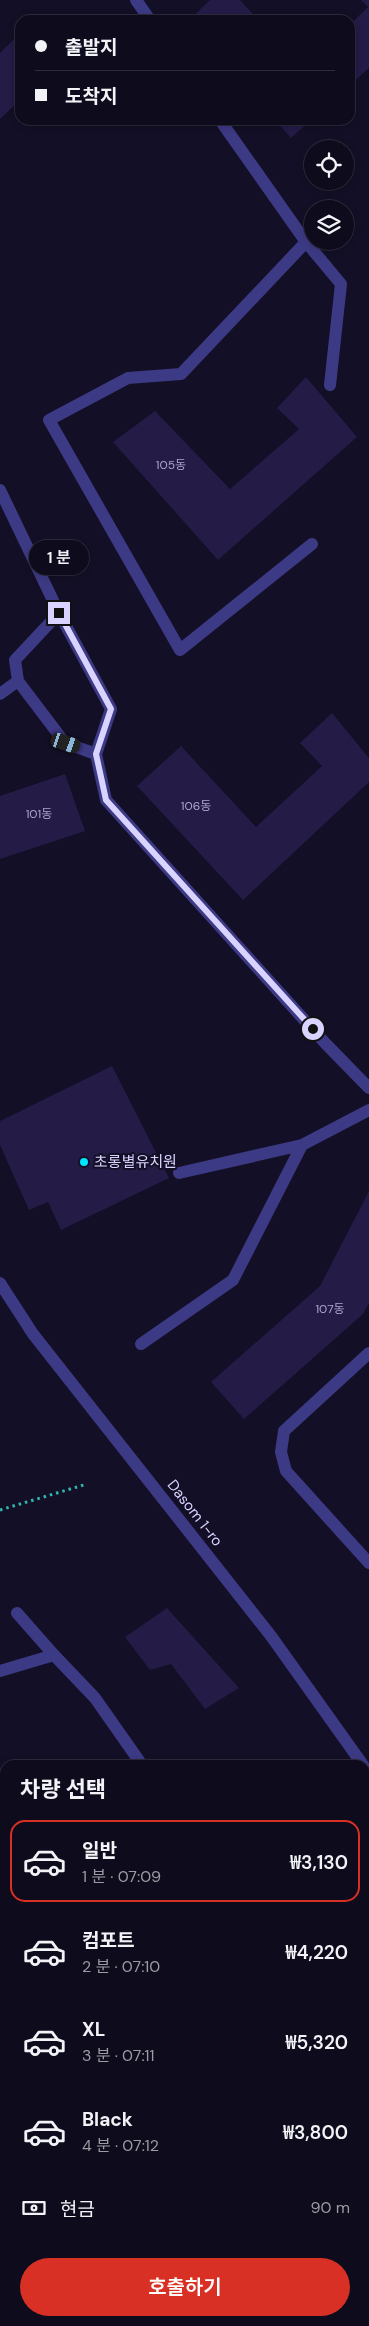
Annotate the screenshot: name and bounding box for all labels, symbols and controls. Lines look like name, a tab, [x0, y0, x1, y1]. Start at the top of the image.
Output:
text: 출발지	[65, 35, 117, 60]
text: 도착지	[65, 84, 117, 109]
map controls	[304, 140, 354, 250]
button: locate	[304, 140, 354, 190]
button: layers	[304, 200, 354, 250]
house number: 105동	[156, 457, 186, 473]
callout: 1 분	[29, 540, 89, 576]
text: 1 분	[47, 547, 71, 568]
route end	[48, 602, 70, 624]
car	[49, 731, 82, 755]
house number: 106동	[181, 798, 211, 814]
house number: 101동	[26, 806, 52, 822]
route start	[302, 1018, 324, 1040]
place label: 초롱별유치원	[94, 1152, 177, 1172]
marker: 초롱별유치원	[78, 1156, 90, 1168]
house number: 107동	[315, 1301, 345, 1317]
street label: Dasom 1-ro	[163, 1476, 227, 1550]
text: 차량 선택	[20, 1775, 106, 1804]
text: 일반	[82, 1838, 117, 1863]
icon: car	[22, 1839, 67, 1884]
text: ₩3,130	[290, 1850, 348, 1875]
text: 1 분 · 07:09	[82, 1866, 161, 1887]
text: 컴포트	[82, 1928, 134, 1953]
icon: car	[22, 1929, 67, 1974]
text: ₩4,220	[285, 1940, 348, 1965]
text: 2 분 · 07:10	[82, 1956, 160, 1977]
text: XL	[82, 2017, 105, 2042]
icon: car	[22, 2019, 67, 2064]
text: ₩5,320	[285, 2030, 348, 2055]
text: 3 분 · 07:11	[82, 2045, 155, 2066]
text: Black	[82, 2107, 133, 2132]
icon: car	[22, 2109, 67, 2154]
text: ₩3,800	[283, 2120, 348, 2145]
text: 4 분 · 07:12	[82, 2135, 159, 2156]
icon: cash	[20, 2194, 48, 2222]
text: 현금	[60, 2197, 95, 2222]
text: 90 m	[310, 2197, 350, 2218]
button: 호출하기	[20, 2258, 350, 2316]

